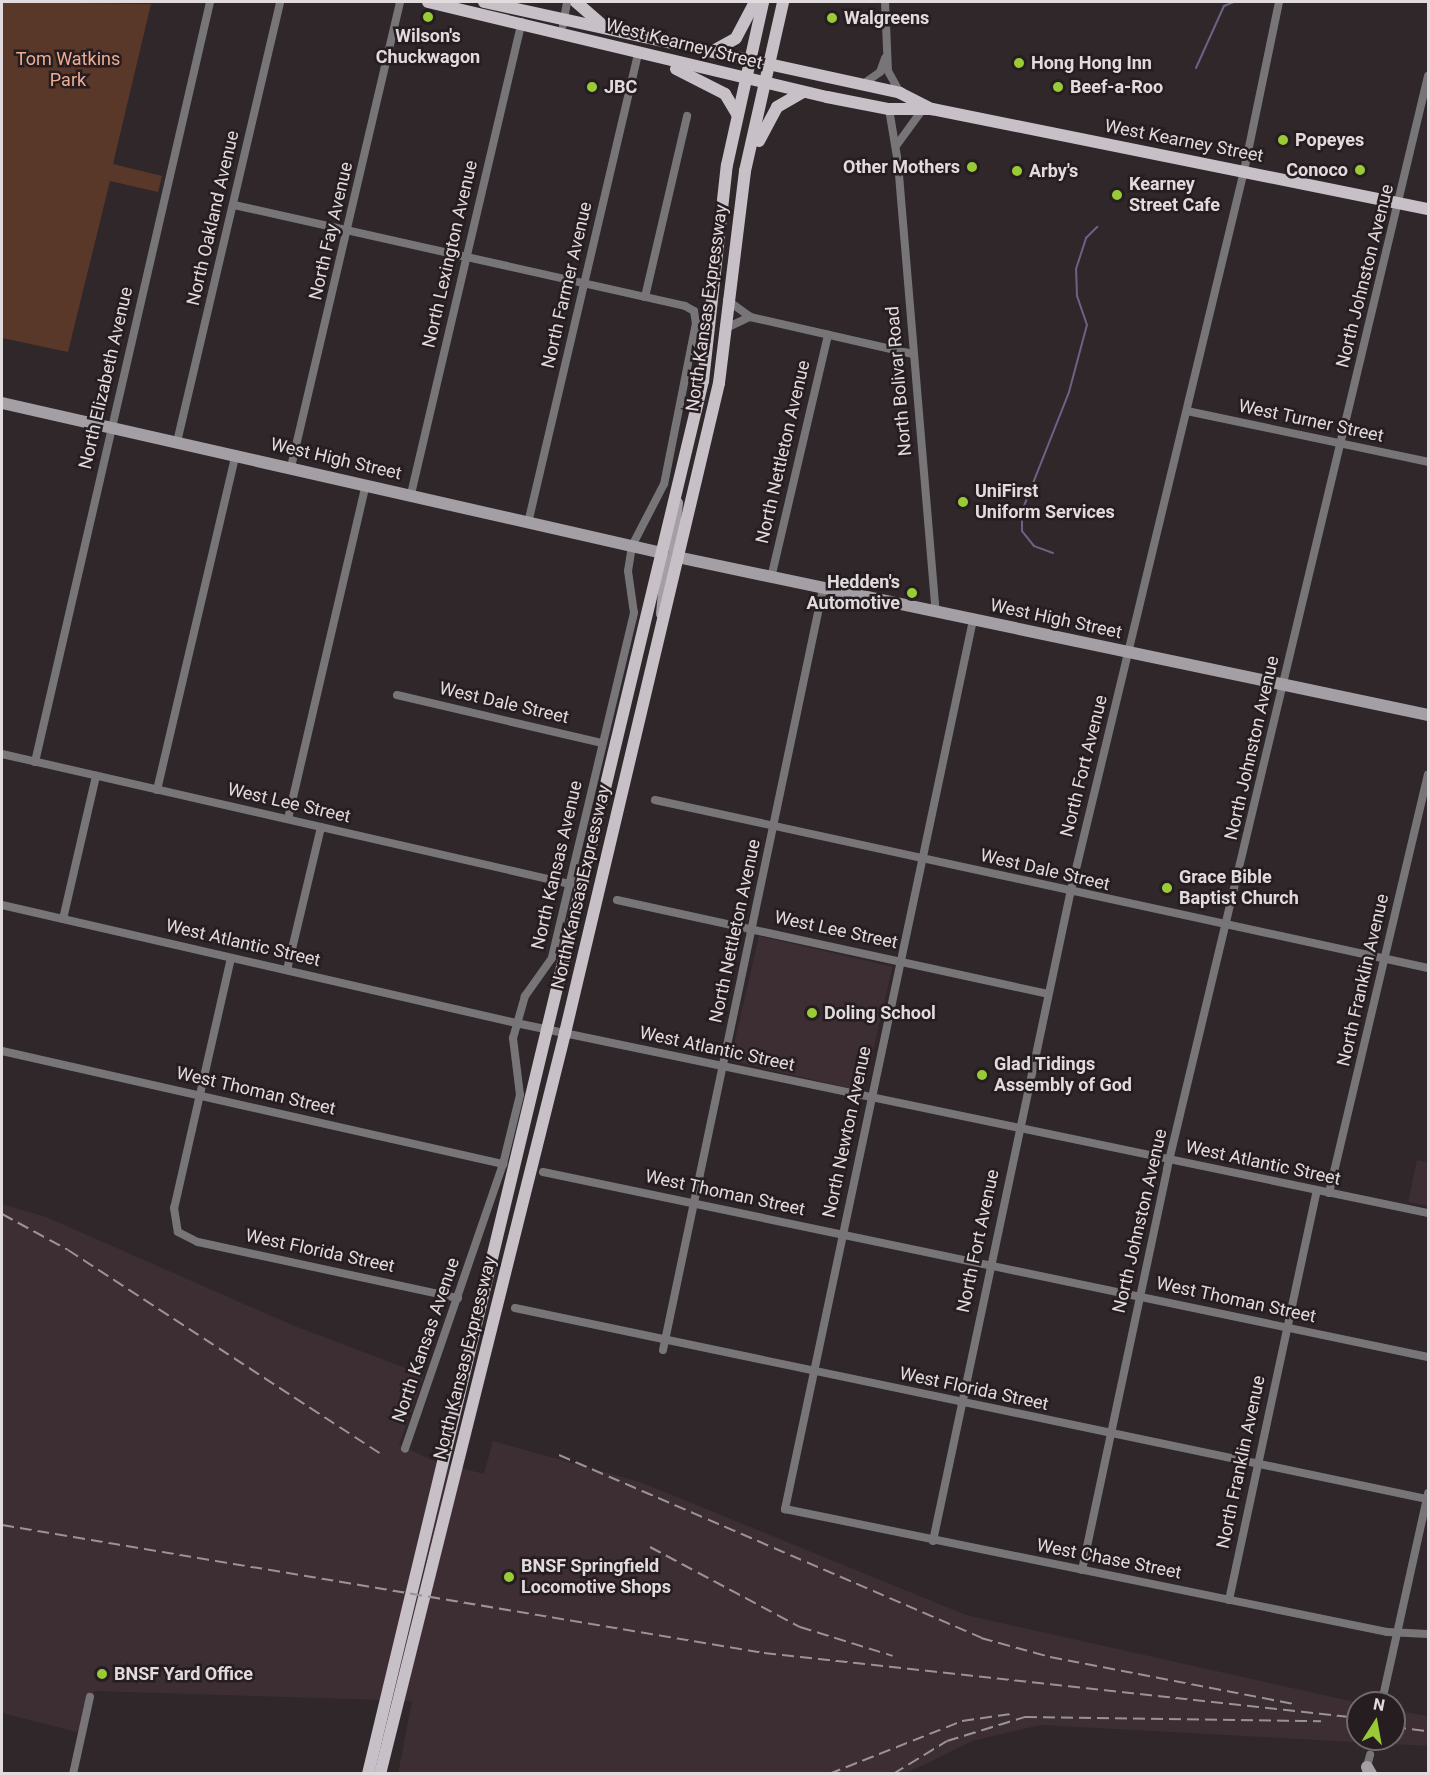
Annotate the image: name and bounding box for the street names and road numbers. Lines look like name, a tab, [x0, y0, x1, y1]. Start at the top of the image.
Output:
street label: West Kearney Street	[603, 14, 765, 74]
street label: West Kearney Street	[1103, 115, 1265, 167]
street label: North Oakland Avenue	[182, 128, 244, 308]
street label: North Lexington Avenue	[418, 158, 482, 350]
street label: North Fay Avenue	[305, 160, 357, 302]
street label: North Johnston Avenue	[1332, 182, 1398, 370]
street label: North Farmer Avenue	[537, 200, 597, 370]
street label: North Kansas Expressway	[682, 203, 732, 413]
street label: North Elizabeth Avenue	[75, 285, 137, 471]
street label: North Bolivar Road	[882, 305, 916, 457]
street label: North Nettleton Avenue	[751, 358, 815, 546]
street label: West Turner Street	[1236, 395, 1386, 447]
street label: West High Street	[268, 433, 404, 485]
street label: West High Street	[988, 594, 1124, 644]
street label: North Johnston Avenue	[1220, 654, 1284, 842]
street label: West Dale Street	[437, 678, 571, 728]
street label: North Fort Avenue	[1056, 693, 1112, 839]
street label: West Lee Street	[225, 778, 353, 828]
street label: North Kansas Avenue	[527, 778, 587, 952]
street label: North Kansas Expressway	[547, 783, 615, 991]
street label: North Nettleton Avenue	[705, 837, 765, 1025]
street label: West Dale Street	[978, 845, 1112, 895]
street label: North Franklin Avenue	[1333, 892, 1393, 1068]
street label: West Lee Street	[772, 906, 900, 954]
street label: West Atlantic Street	[164, 915, 322, 971]
street label: West Atlantic Street	[637, 1022, 797, 1076]
street label: North Newton Avenue	[818, 1044, 876, 1220]
street label: West Thoman Street	[174, 1062, 338, 1120]
street label: North Johnston Avenue	[1108, 1127, 1172, 1315]
street label: West Atlantic Street	[1183, 1136, 1343, 1190]
street label: West Thoman Street	[643, 1165, 807, 1221]
street label: North Fort Avenue	[952, 1167, 1004, 1315]
street label: West Florida Street	[243, 1225, 397, 1277]
street label: North Kansas Expressway	[429, 1254, 501, 1462]
street label: North Kansas Avenue	[388, 1255, 464, 1425]
street label: West Thoman Street	[1154, 1272, 1318, 1328]
street label: West Florida Street	[897, 1363, 1051, 1415]
street label: North Franklin Avenue	[1212, 1374, 1270, 1550]
street label: West Chase Street	[1035, 1534, 1183, 1584]

